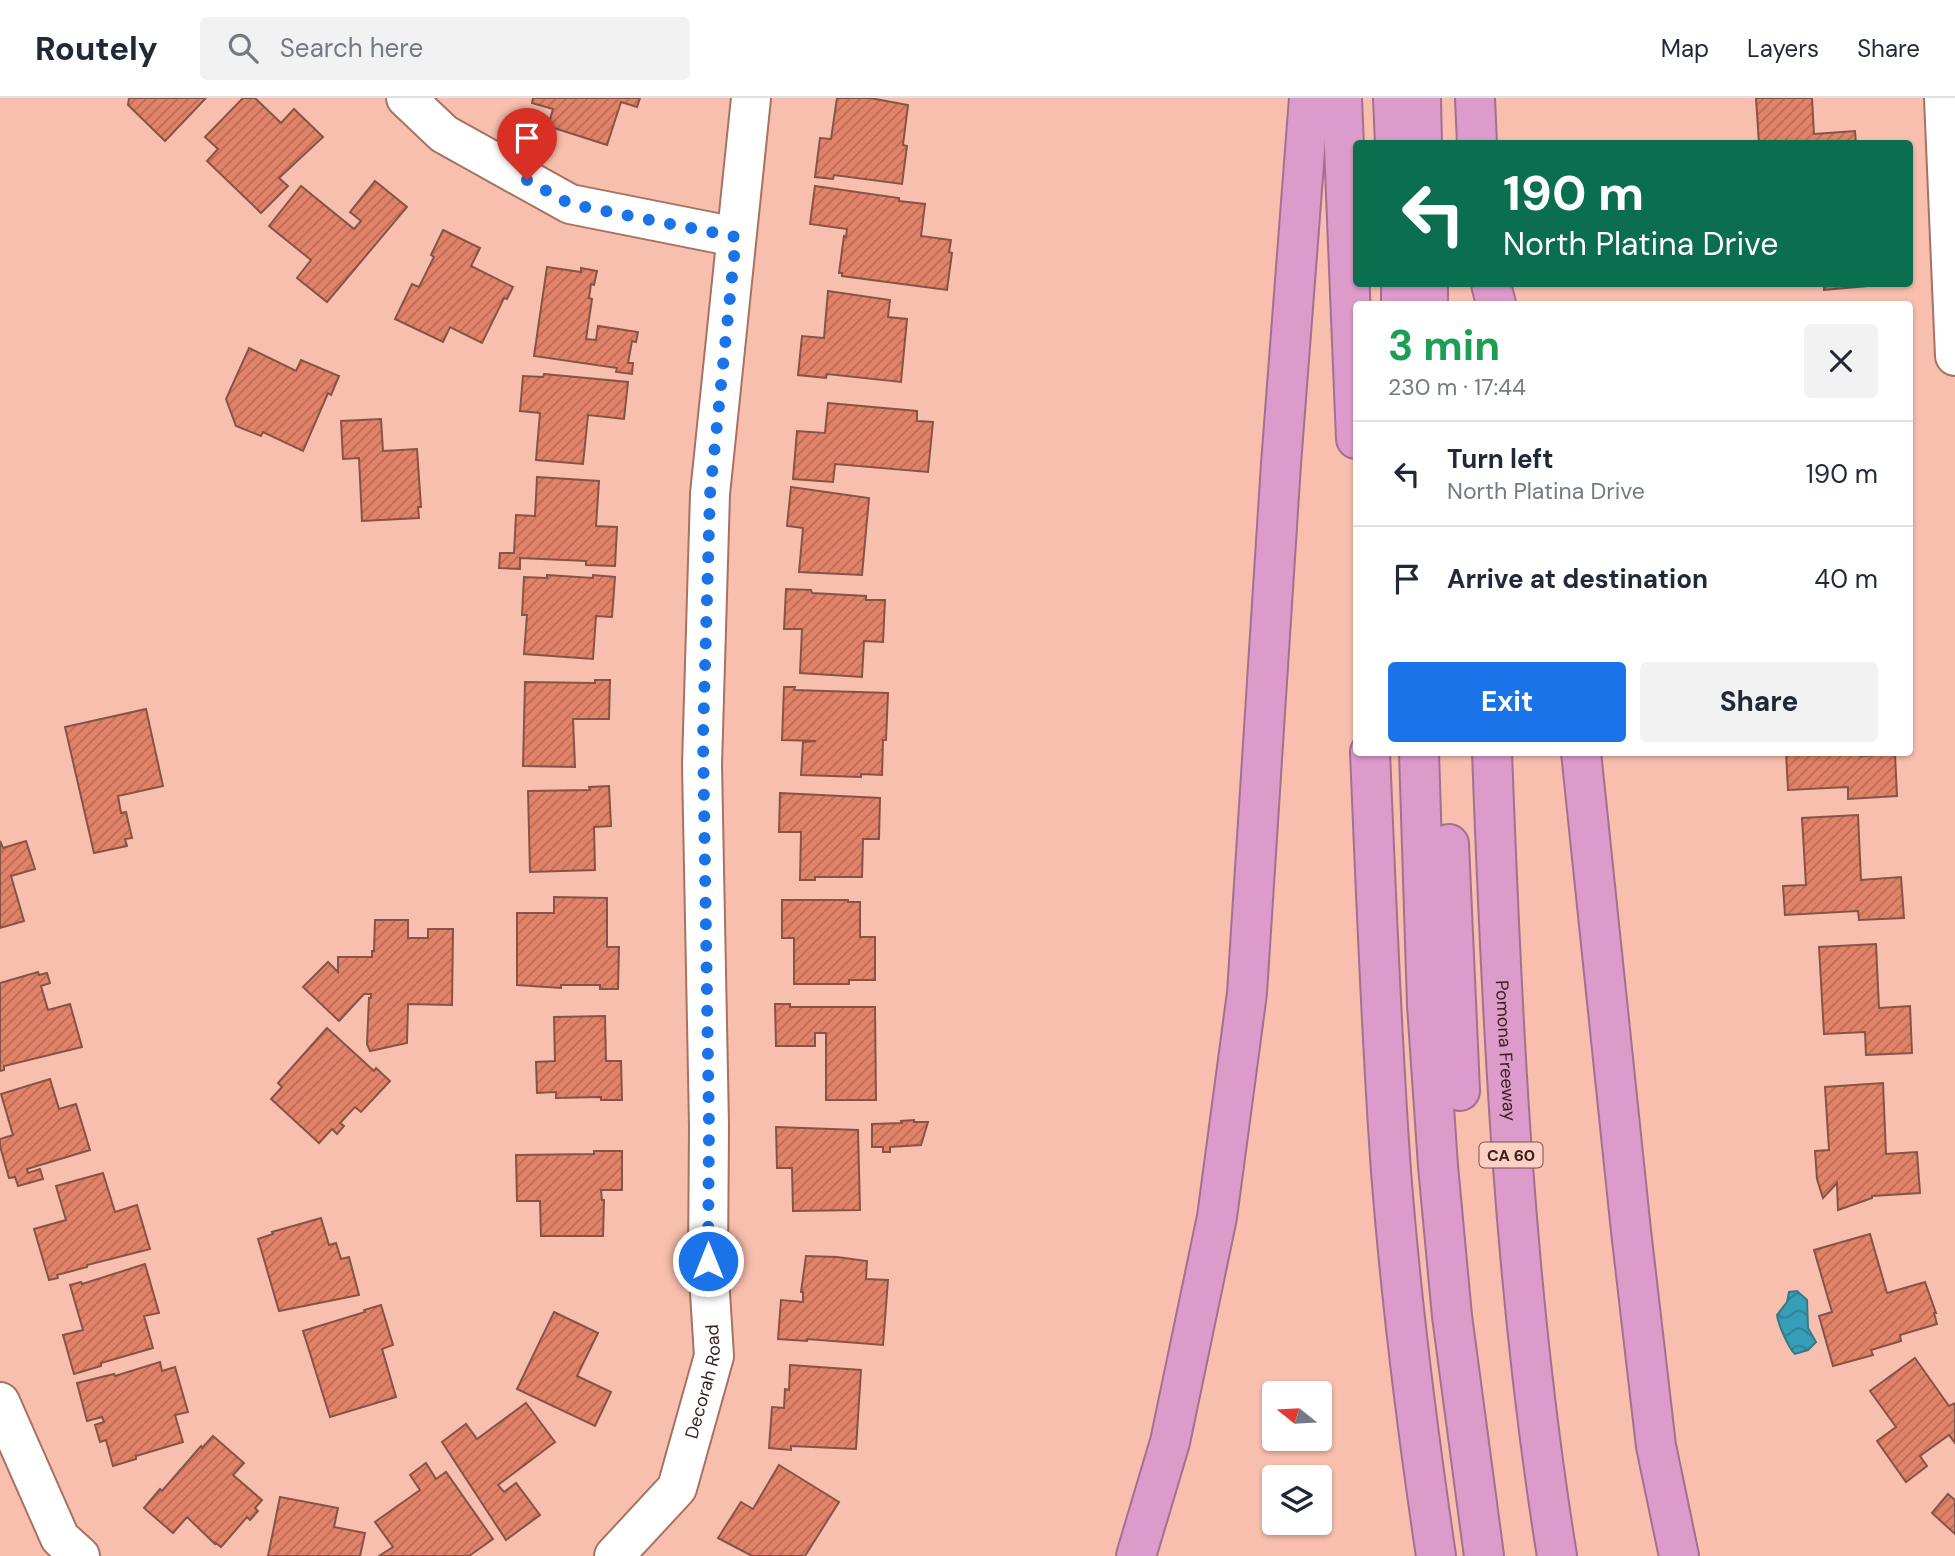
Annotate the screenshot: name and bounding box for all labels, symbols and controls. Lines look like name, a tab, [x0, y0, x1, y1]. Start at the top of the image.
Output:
search box	[200, 17, 690, 80]
text: Routely	[35, 27, 158, 70]
icon: search	[224, 29, 262, 67]
text: Search here	[280, 31, 423, 65]
text: Map	[1661, 33, 1709, 64]
text: Layers	[1747, 33, 1819, 64]
text: Share	[1857, 33, 1920, 64]
pin	[497, 108, 557, 180]
icon: arrive	[508, 119, 546, 157]
text: 190 m	[1503, 161, 1644, 225]
icon: left	[1388, 168, 1479, 259]
text: North Platina Drive	[1503, 223, 1778, 265]
text: 3 min	[1388, 318, 1500, 373]
button: close	[1804, 324, 1878, 398]
text: 230 m · 17:44	[1388, 372, 1526, 402]
text: Turn left	[1447, 442, 1554, 476]
icon: left	[1388, 455, 1426, 493]
text: 190 m	[1806, 457, 1878, 491]
text: North Platina Drive	[1447, 476, 1645, 506]
icon: arrive	[1388, 560, 1426, 598]
text: Arrive at destination	[1447, 562, 1708, 596]
text: 40 m	[1814, 562, 1878, 596]
button: Exit	[1388, 662, 1626, 742]
button: Share	[1640, 662, 1878, 742]
street label: Pomona Freeway	[1490, 980, 1522, 1122]
road number: CA 60	[1480, 1142, 1542, 1168]
position arrow	[671, 1224, 745, 1298]
street label: Decorah Road	[679, 1324, 726, 1441]
north arrow	[1262, 1381, 1332, 1451]
map controls	[1262, 1381, 1332, 1535]
button: layers	[1262, 1465, 1332, 1535]

